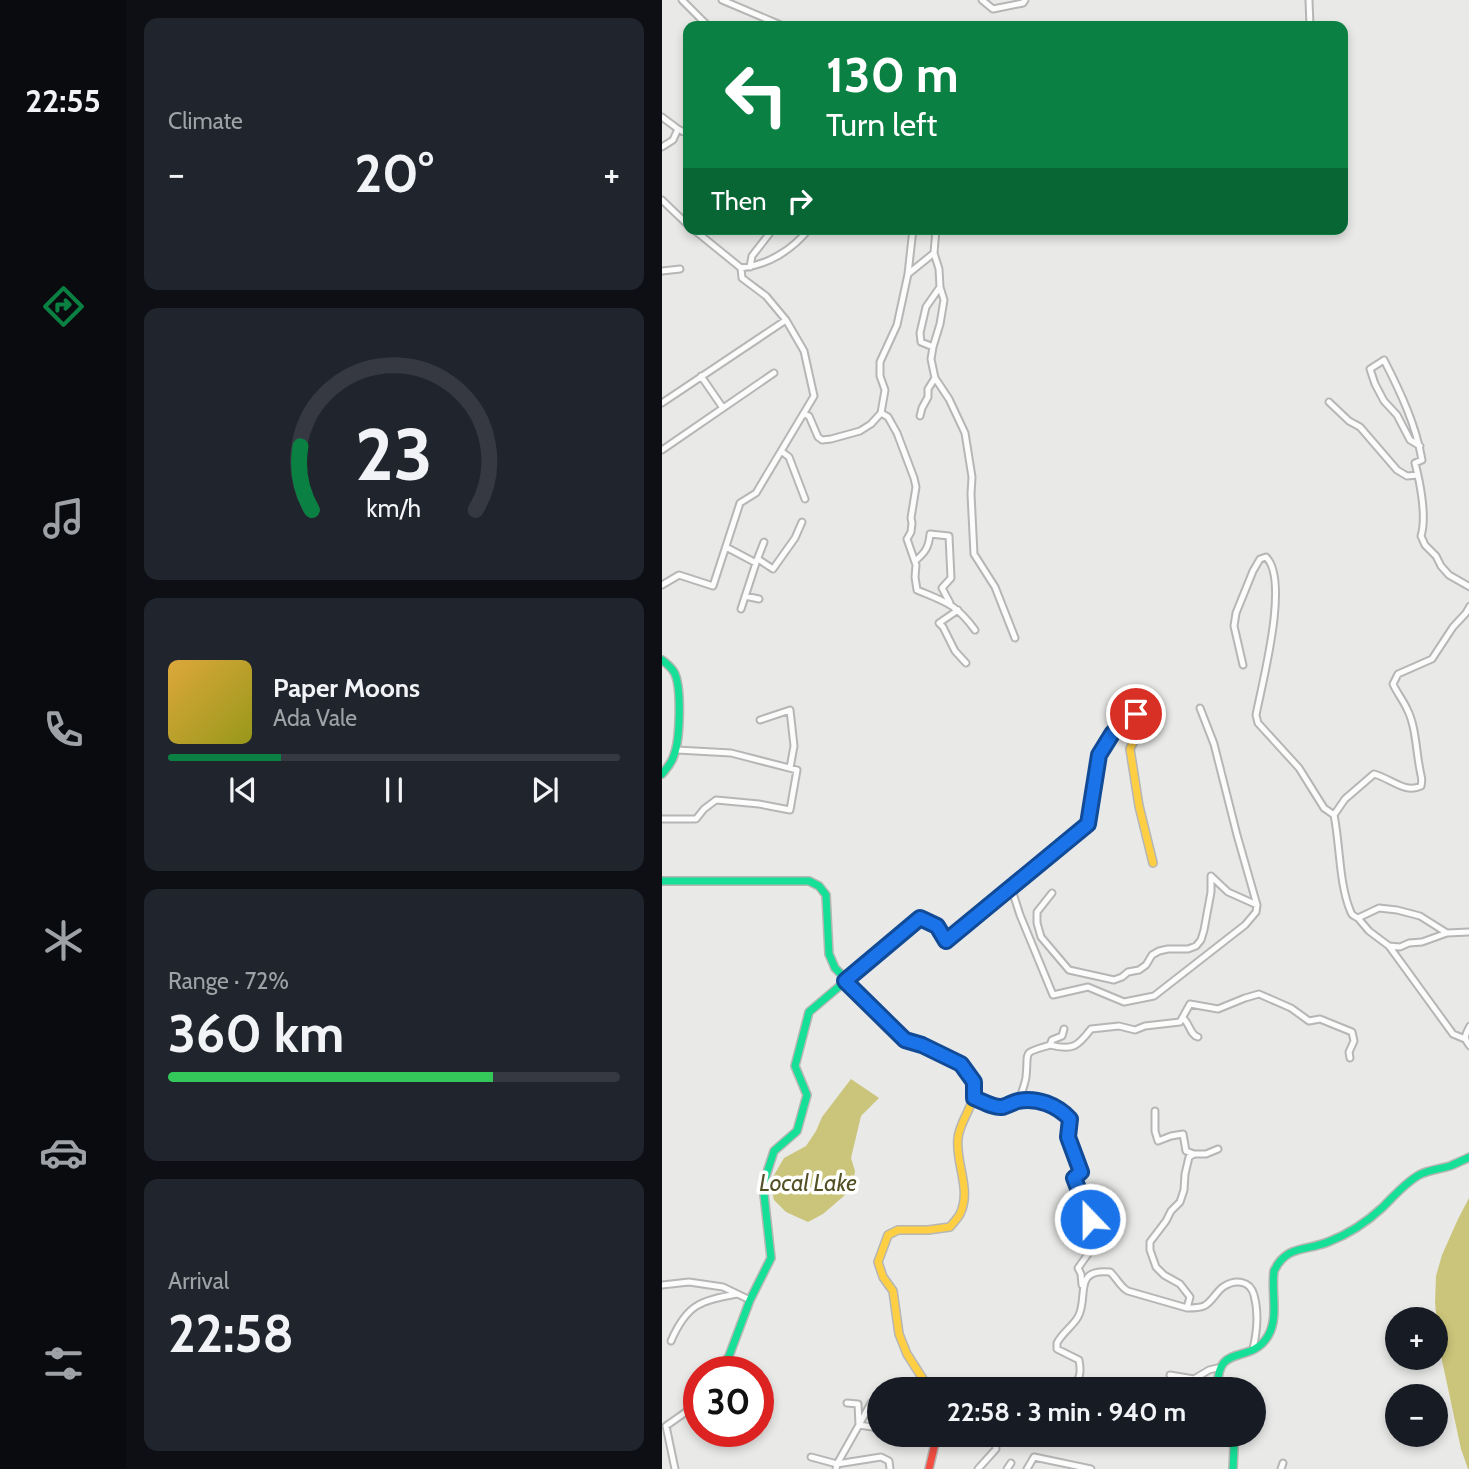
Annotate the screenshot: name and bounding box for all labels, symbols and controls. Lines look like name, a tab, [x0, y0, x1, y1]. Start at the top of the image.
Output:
text: 130 m	[826, 45, 959, 104]
icon: left	[711, 49, 802, 140]
text: 22:55	[25, 81, 101, 120]
text: Turn left	[826, 105, 937, 144]
text: Climate	[168, 107, 243, 135]
text: 20°	[354, 142, 434, 205]
text: −	[168, 150, 185, 197]
text: +	[603, 150, 620, 197]
icon: right	[781, 182, 819, 220]
text: Then	[711, 185, 767, 217]
icon: directions	[39, 282, 88, 331]
text: 23	[355, 411, 433, 499]
text: km/h	[367, 493, 421, 523]
icon: music	[39, 494, 88, 543]
text: Paper Moons	[273, 672, 420, 704]
pin	[1106, 684, 1166, 744]
icon: arrive	[1117, 695, 1155, 733]
text: Ada Vale	[273, 704, 357, 732]
icon: phone	[39, 705, 88, 754]
icon: previous	[224, 771, 262, 809]
icon: pause	[375, 771, 413, 809]
icon: next	[526, 771, 564, 809]
icon: climate	[39, 916, 88, 965]
text: Range · 72%	[168, 967, 289, 995]
text: 360 km	[168, 1002, 344, 1065]
icon: car	[39, 1128, 88, 1177]
water label: Local Lake	[759, 1169, 857, 1197]
position arrow	[1053, 1182, 1127, 1256]
text: Arrival	[168, 1267, 229, 1295]
text: 22:58	[168, 1302, 294, 1365]
map controls	[1385, 1307, 1448, 1447]
button: +	[1385, 1307, 1448, 1370]
icon: filters	[39, 1339, 88, 1388]
speed limit sign: 30	[683, 1356, 774, 1447]
button: −	[1385, 1384, 1448, 1447]
text: 22:58 · 3 min · 940 m	[947, 1396, 1186, 1428]

